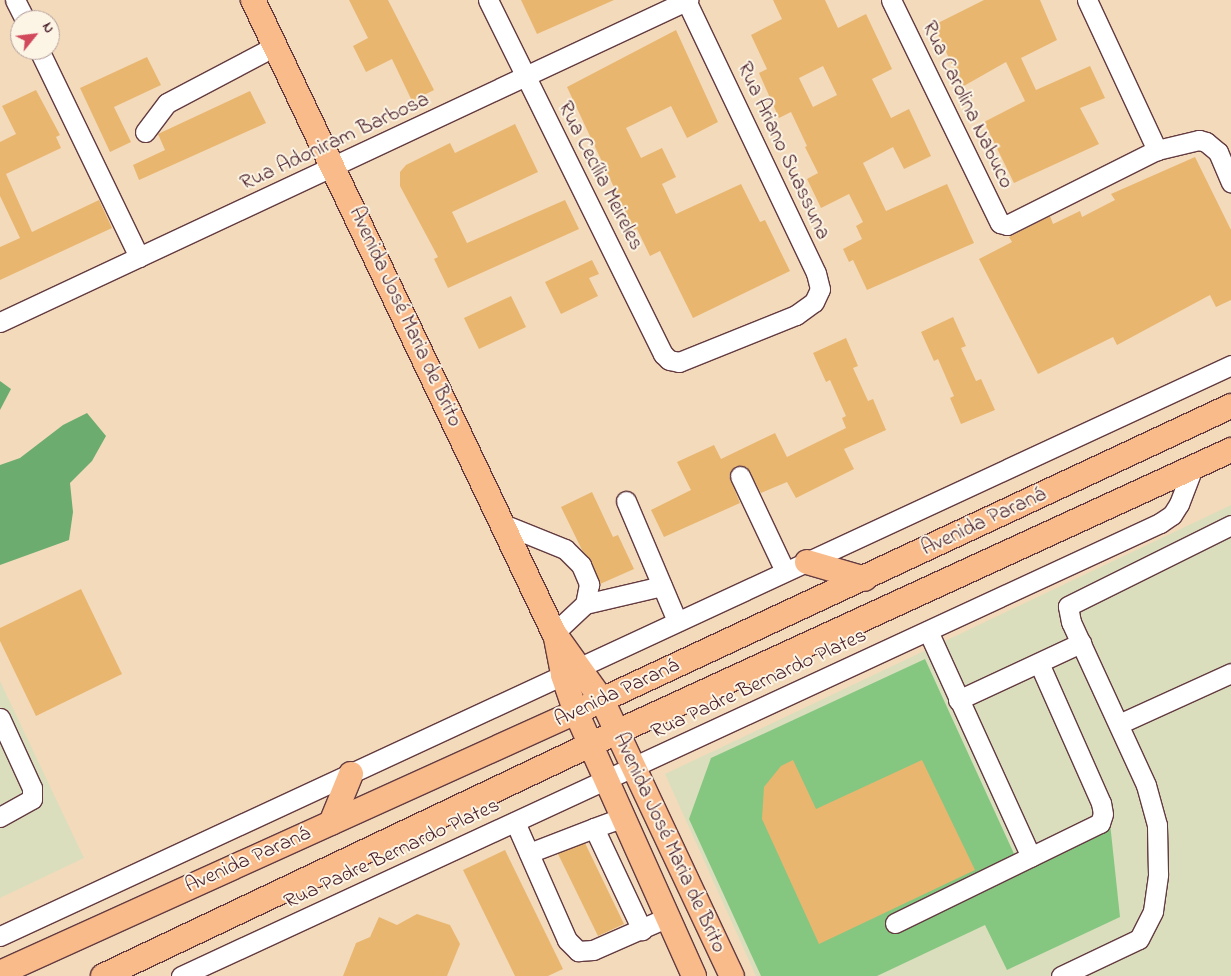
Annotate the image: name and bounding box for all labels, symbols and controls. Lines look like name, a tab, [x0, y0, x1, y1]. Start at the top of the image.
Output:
north arrow	[10, 10, 60, 60]
street label: Rua Carolina Nabuco	[916, 17, 1018, 193]
text: N	[36, 19, 59, 37]
street label: Rua Ariano Suassuna	[731, 58, 835, 244]
street label: Rua Adoniram Barbosa	[237, 87, 433, 197]
street label: Rua Cecília Meireles	[552, 97, 648, 255]
street label: Avenida José Maria de Brito	[343, 203, 467, 431]
street label: Avenida Paraná	[918, 482, 1050, 562]
street label: Rua Padre Bernardo Plates	[647, 623, 871, 745]
street label: Avenida Paraná	[551, 653, 683, 733]
street label: Avenida José Maria de Brito	[607, 729, 731, 957]
street label: Rua Padre Bernardo Plates	[280, 793, 504, 915]
street label: Avenida Paraná	[181, 821, 315, 899]

